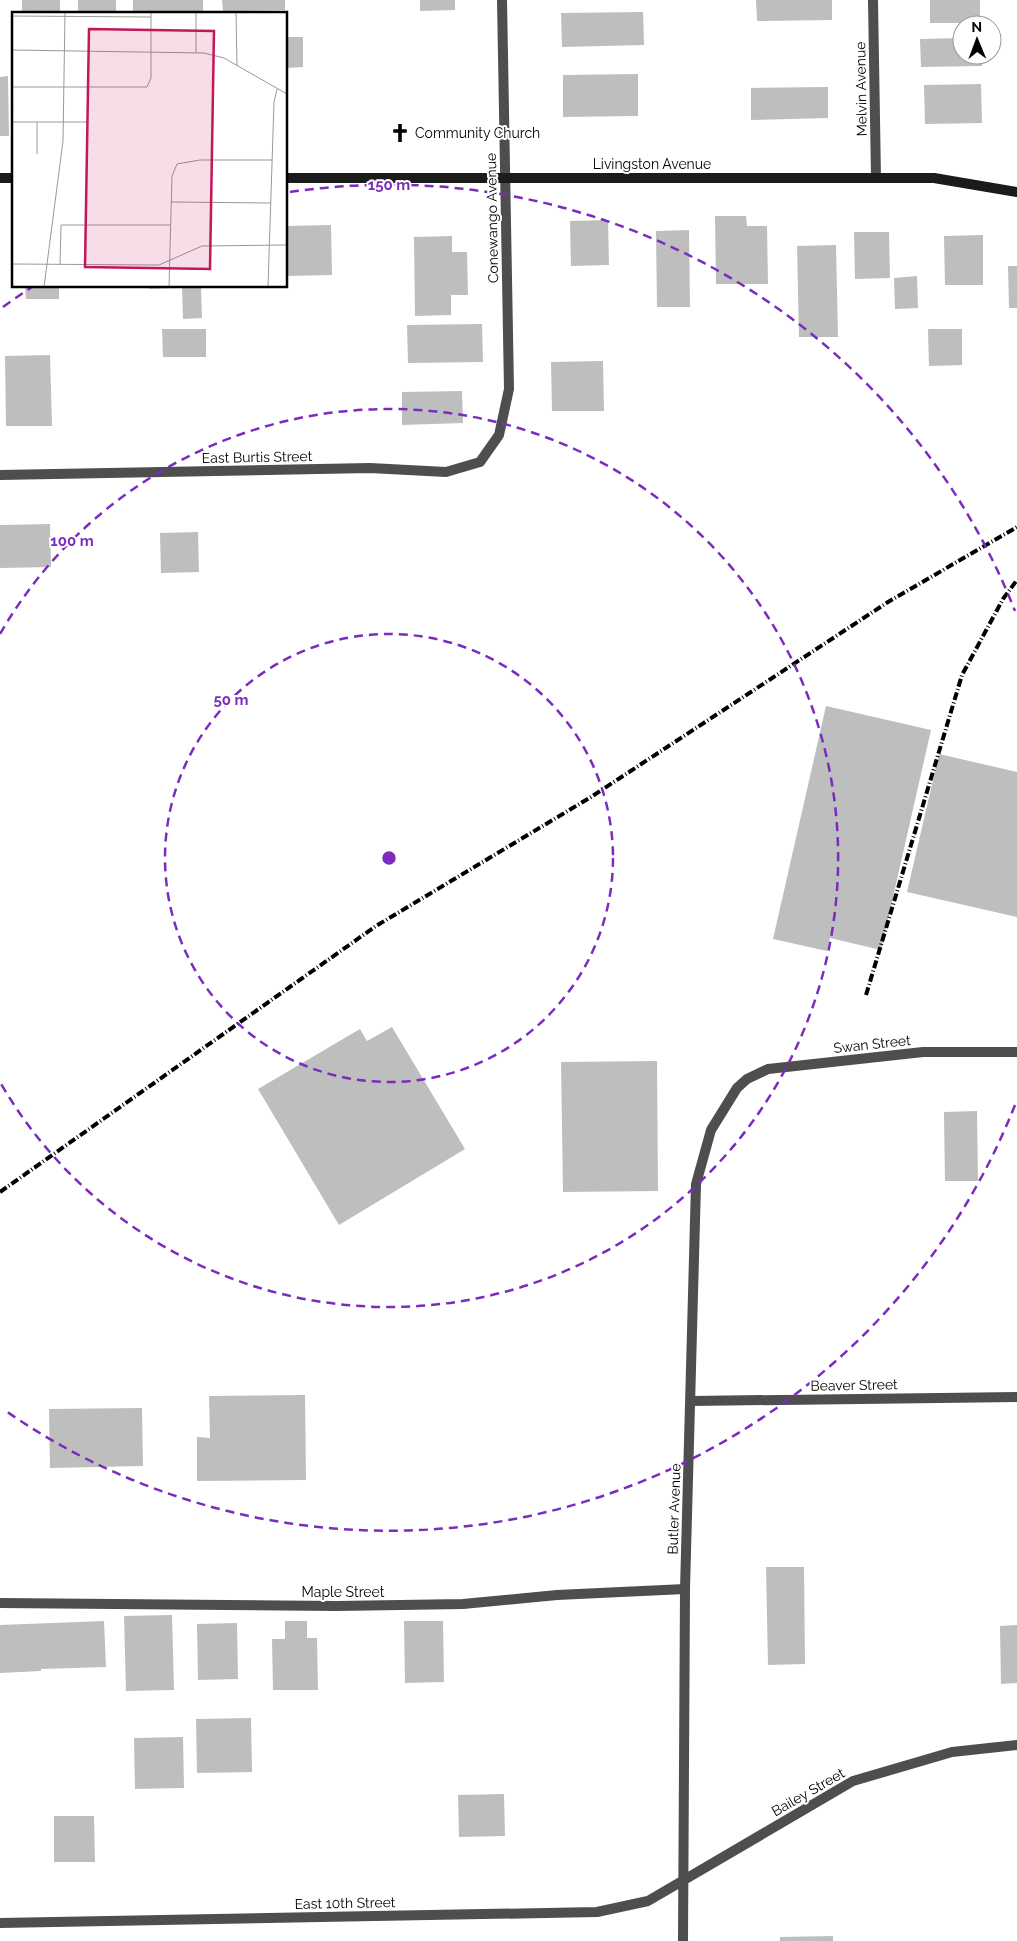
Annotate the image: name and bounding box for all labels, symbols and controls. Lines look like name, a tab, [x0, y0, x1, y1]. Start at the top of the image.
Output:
inset map	[12, 12, 288, 288]
north arrow	[952, 15, 1002, 65]
text: N	[971, 19, 982, 35]
street label: Melvin Avenue	[852, 41, 870, 137]
church icon: Community Church	[389, 122, 411, 144]
place label: Community Church	[415, 125, 540, 141]
street label: Conewango Avenue	[483, 153, 501, 283]
street label: Livingston Avenue	[593, 156, 711, 172]
text: 150 m	[368, 176, 410, 194]
street label: East Burtis Street	[202, 448, 313, 466]
text: 100 m	[50, 532, 94, 550]
text: 50 m	[213, 691, 249, 709]
centre of rings	[380, 849, 398, 867]
street label: Swan Street	[833, 1032, 912, 1056]
street label: Beaver Street	[810, 1376, 898, 1394]
street label: Butler Avenue	[664, 1463, 684, 1555]
street label: Maple Street	[302, 1584, 385, 1600]
street label: Bailey Street	[769, 1765, 848, 1819]
street label: East 10th Street	[294, 1894, 396, 1912]

